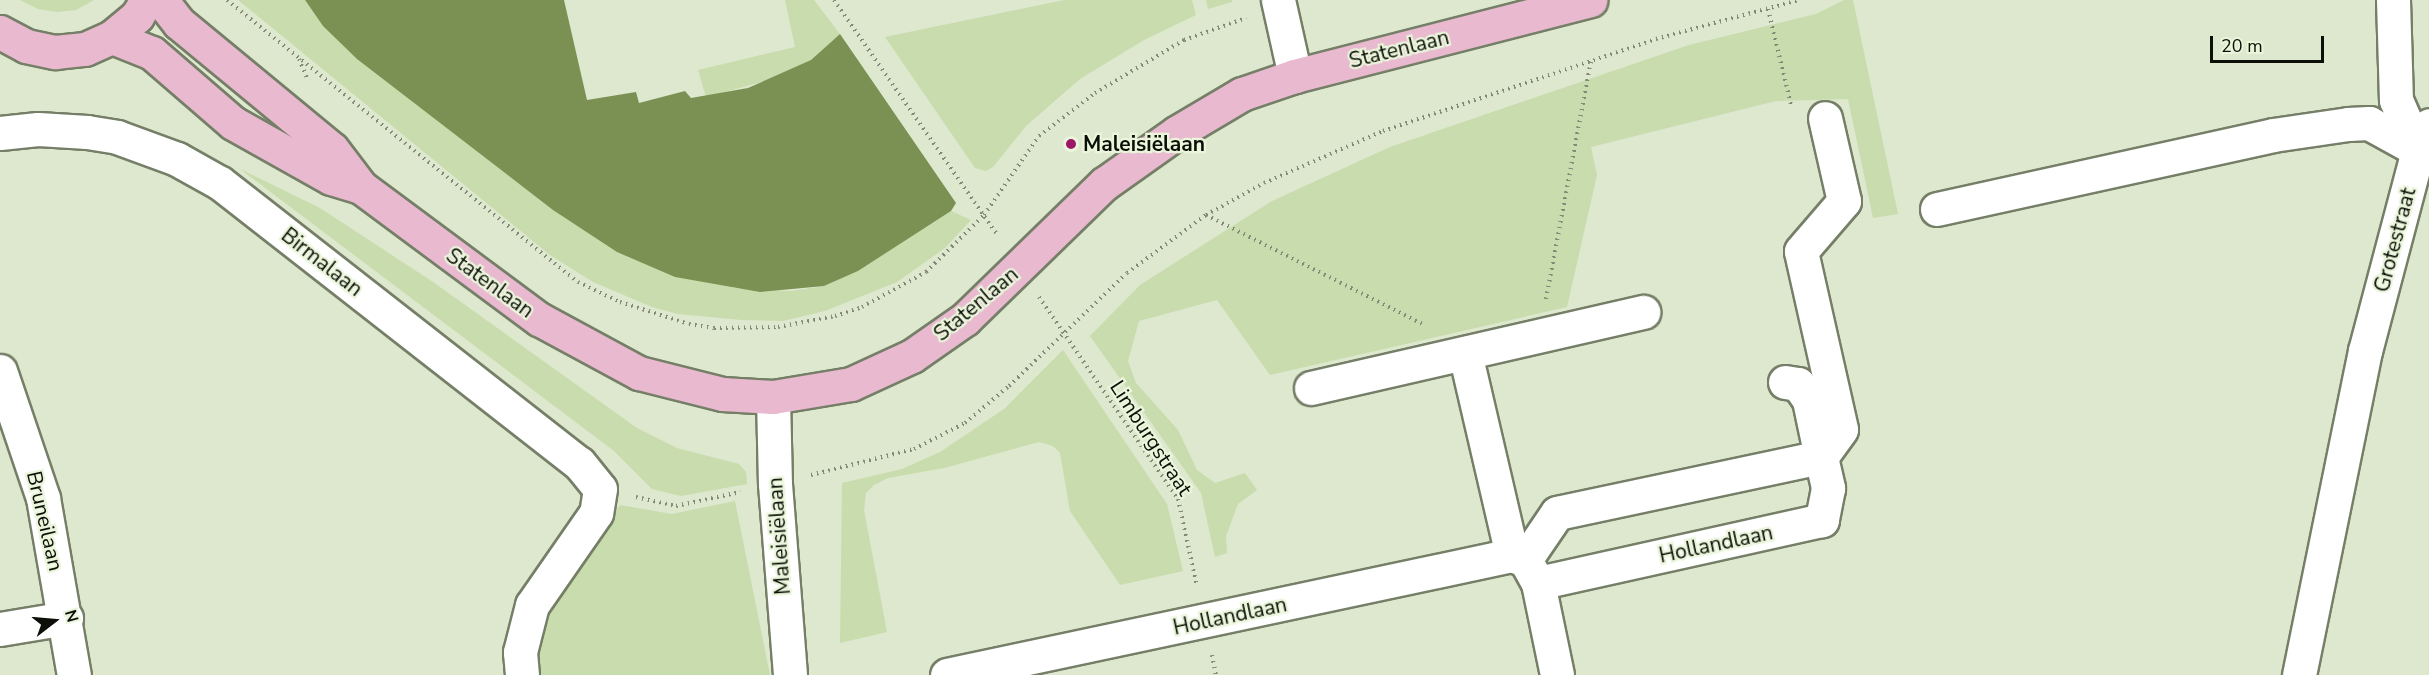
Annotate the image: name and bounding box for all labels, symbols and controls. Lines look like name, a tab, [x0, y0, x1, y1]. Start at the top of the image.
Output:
street label: Statenlaan	[1346, 24, 1452, 74]
scale bar	[2213, 24, 2327, 62]
text: 20 m	[2221, 34, 2263, 58]
place label: Maleisiëlaan	[1083, 131, 1205, 157]
marker: Maleisiëlaan	[1064, 137, 1078, 151]
street label: Grotestraat	[2369, 185, 2421, 295]
street label: Birmalaan	[276, 222, 368, 302]
street label: Statenlaan	[441, 243, 539, 323]
street label: Statenlaan	[929, 262, 1023, 346]
street label: Limburgstraat	[1104, 376, 1198, 500]
street label: Bruneilaan	[21, 469, 69, 573]
street label: Maleisiëlaan	[762, 476, 796, 596]
street label: Hollandlaan	[1657, 520, 1775, 568]
north arrow	[24, 591, 84, 651]
street label: Hollandlaan	[1171, 592, 1289, 640]
text: N	[59, 607, 84, 625]

